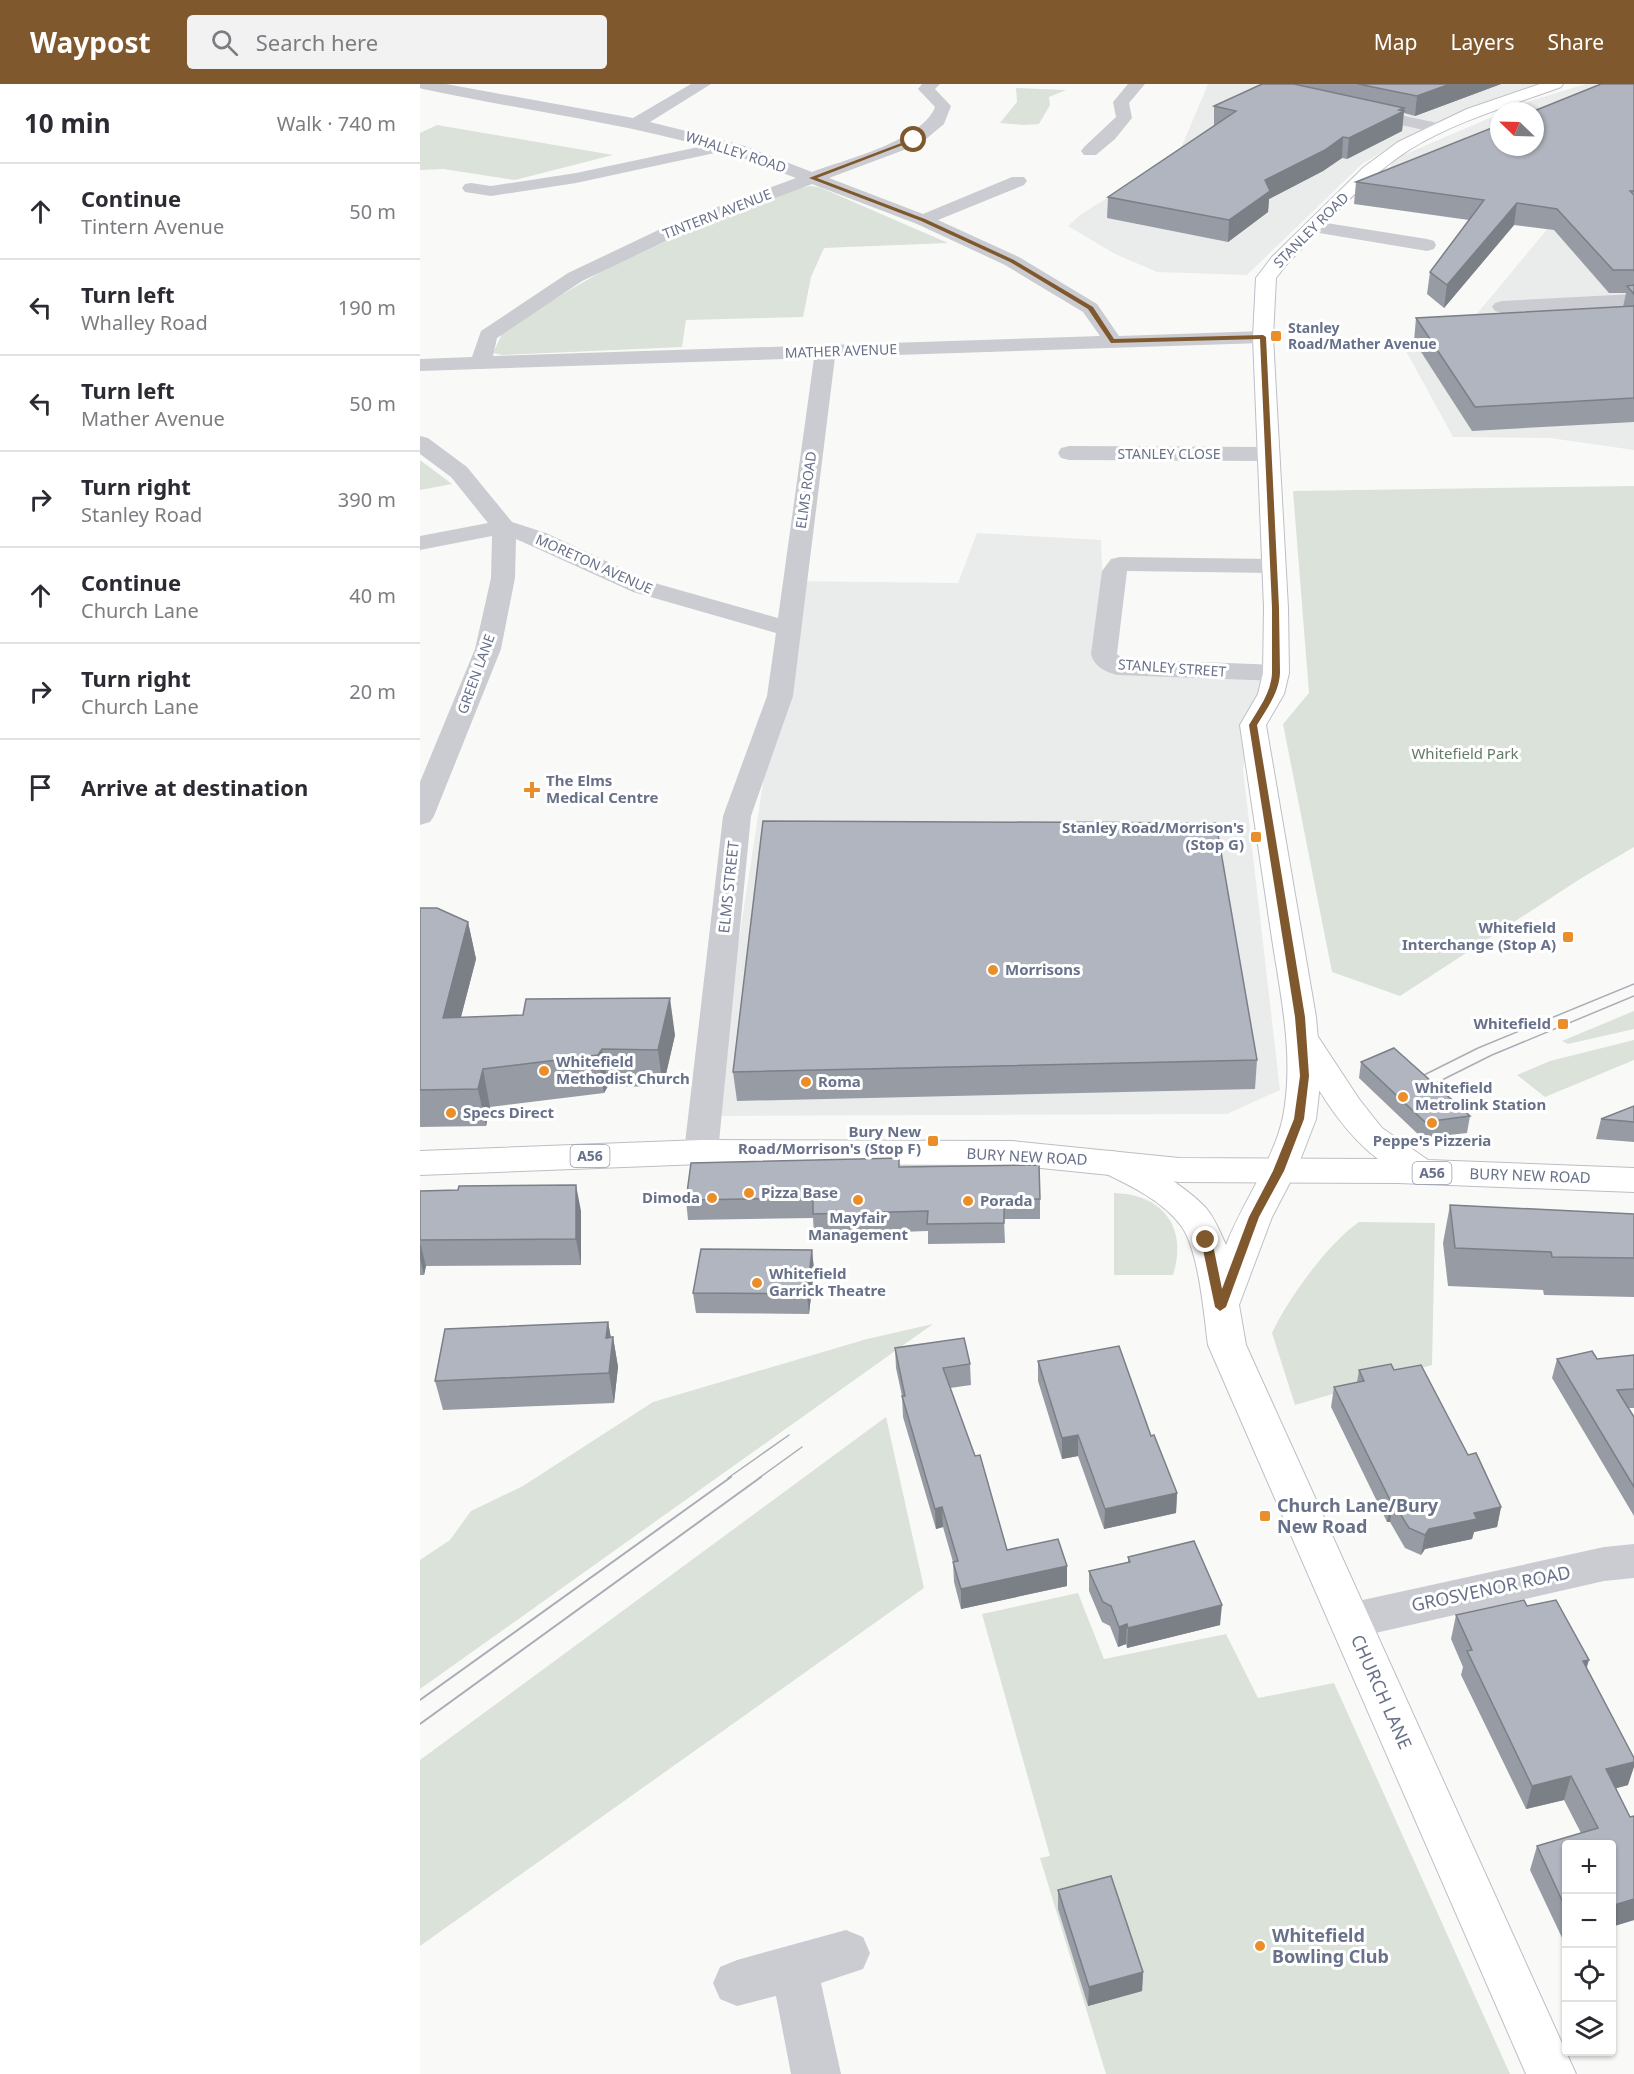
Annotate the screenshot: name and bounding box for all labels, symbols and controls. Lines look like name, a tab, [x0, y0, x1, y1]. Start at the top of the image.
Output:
search box	[187, 15, 607, 69]
text: Waypost	[30, 23, 151, 61]
icon: search	[208, 26, 241, 59]
text: Search here	[256, 27, 378, 57]
text: Map	[1374, 28, 1418, 56]
text: Layers	[1451, 28, 1515, 56]
text: Share	[1548, 28, 1604, 56]
north arrow	[1490, 102, 1544, 156]
text: 10 min	[24, 105, 111, 141]
text: Walk · 740 m	[277, 110, 396, 137]
street label: WHALLEY ROAD	[683, 126, 789, 177]
route start	[900, 126, 926, 152]
text: Continue	[81, 183, 181, 213]
street label: TINTERN AVENUE	[660, 184, 774, 243]
street label: STANLEY ROAD	[1269, 188, 1352, 271]
icon: ahead	[24, 195, 57, 228]
text: 50 m	[349, 198, 396, 225]
text: Tintern Avenue	[81, 213, 224, 240]
text: Turn left	[81, 279, 175, 309]
icon: left	[24, 291, 57, 324]
text: 190 m	[338, 294, 396, 321]
text: Whalley Road	[81, 309, 208, 336]
place label: Stanley Road/Mather Avenue	[1288, 318, 1437, 353]
marker: Stanley Road/Mather Avenue	[1269, 329, 1283, 343]
street label: MATHER AVENUE	[785, 339, 897, 362]
text: Turn left	[81, 375, 175, 405]
icon: left	[24, 387, 57, 420]
text: 50 m	[349, 390, 396, 417]
text: Mather Avenue	[81, 405, 225, 432]
street label: STANLEY CLOSE	[1117, 444, 1221, 463]
street label: ELMS ROAD	[791, 450, 820, 530]
text: Turn right	[81, 471, 191, 501]
icon: right	[24, 483, 57, 516]
text: 390 m	[338, 486, 396, 513]
text: Stanley Road	[81, 501, 202, 528]
street label: MORETON AVENUE	[533, 529, 656, 598]
text: Continue	[81, 567, 181, 597]
icon: ahead	[24, 579, 57, 612]
text: 40 m	[349, 582, 396, 609]
text: Church Lane	[81, 597, 199, 624]
street label: GREEN LANE	[452, 631, 499, 716]
street label: STANLEY STREET	[1117, 654, 1227, 681]
text: Turn right	[81, 663, 191, 693]
icon: right	[24, 675, 57, 708]
text: 20 m	[349, 678, 396, 705]
text: Church Lane	[81, 693, 199, 720]
park label: Whitefield Park	[1411, 743, 1519, 763]
place label: The Elms Medical Centre	[546, 770, 658, 807]
icon: arrive	[24, 771, 57, 804]
text: Arrive at destination	[81, 772, 308, 802]
marker: The Elms Medical Centre	[523, 781, 541, 799]
place label: Stanley Road/Morrison's (Stop G)	[1062, 817, 1244, 854]
marker: Stanley Road/Morrison's (Stop G)	[1249, 830, 1263, 844]
street label: ELMS STREET	[713, 839, 743, 934]
place label: Whitefield Interchange (Stop A)	[1402, 917, 1556, 954]
marker: Whitefield Interchange (Stop A)	[1561, 930, 1575, 944]
place label: Morrisons	[1005, 959, 1081, 979]
marker: Morrisons	[986, 963, 1000, 977]
place label: Whitefield	[1474, 1013, 1551, 1033]
marker: Whitefield	[1556, 1017, 1570, 1031]
place label: Whitefield Methodist Church	[556, 1051, 690, 1088]
marker: Whitefield Methodist Church	[537, 1064, 551, 1078]
place label: Roma	[818, 1071, 861, 1091]
marker: Roma	[799, 1075, 813, 1089]
place label: Whitefield Metrolink Station	[1415, 1077, 1546, 1114]
marker: Whitefield Metrolink Station	[1396, 1090, 1410, 1104]
place label: Specs Direct	[463, 1102, 554, 1122]
marker: Specs Direct	[444, 1106, 458, 1120]
marker: Peppe's Pizzeria	[1425, 1116, 1439, 1130]
place label: Bury New Road/Morrison's (Stop F)	[738, 1121, 921, 1158]
place label: Peppe's Pizzeria	[1373, 1130, 1491, 1150]
marker: Bury New Road/Morrison's (Stop F)	[926, 1134, 940, 1148]
street label: BURY NEW ROAD	[966, 1143, 1088, 1169]
road number: A56	[570, 1145, 610, 1167]
road number: A56	[1412, 1162, 1452, 1184]
street label: BURY NEW ROAD	[1469, 1163, 1591, 1187]
place label: Pizza Base	[761, 1182, 838, 1202]
marker: Pizza Base	[742, 1186, 756, 1200]
place label: Dimoda	[642, 1187, 700, 1207]
place label: Porada	[980, 1190, 1033, 1210]
marker: Dimoda	[705, 1191, 719, 1205]
marker: Mayfair Management	[851, 1193, 865, 1207]
marker: Porada	[961, 1194, 975, 1208]
place label: Mayfair Management	[808, 1207, 909, 1244]
route end	[1192, 1226, 1218, 1252]
place label: Whitefield Garrick Theatre	[769, 1263, 886, 1300]
marker: Whitefield Garrick Theatre	[750, 1276, 764, 1290]
place label: Church Lane/Bury New Road	[1277, 1493, 1439, 1538]
marker: Church Lane/Bury New Road	[1258, 1509, 1272, 1523]
street label: GROSVENOR ROAD	[1409, 1559, 1573, 1617]
street label: CHURCH LANE	[1346, 1630, 1418, 1753]
map controls	[1562, 1840, 1616, 2056]
button: +	[1562, 1840, 1616, 1894]
button: −	[1562, 1894, 1616, 1948]
place label: Whitefield Bowling Club	[1272, 1923, 1389, 1968]
marker: Whitefield Bowling Club	[1253, 1939, 1267, 1953]
button: locate	[1562, 1948, 1616, 2002]
button: layers	[1562, 2002, 1616, 2056]

